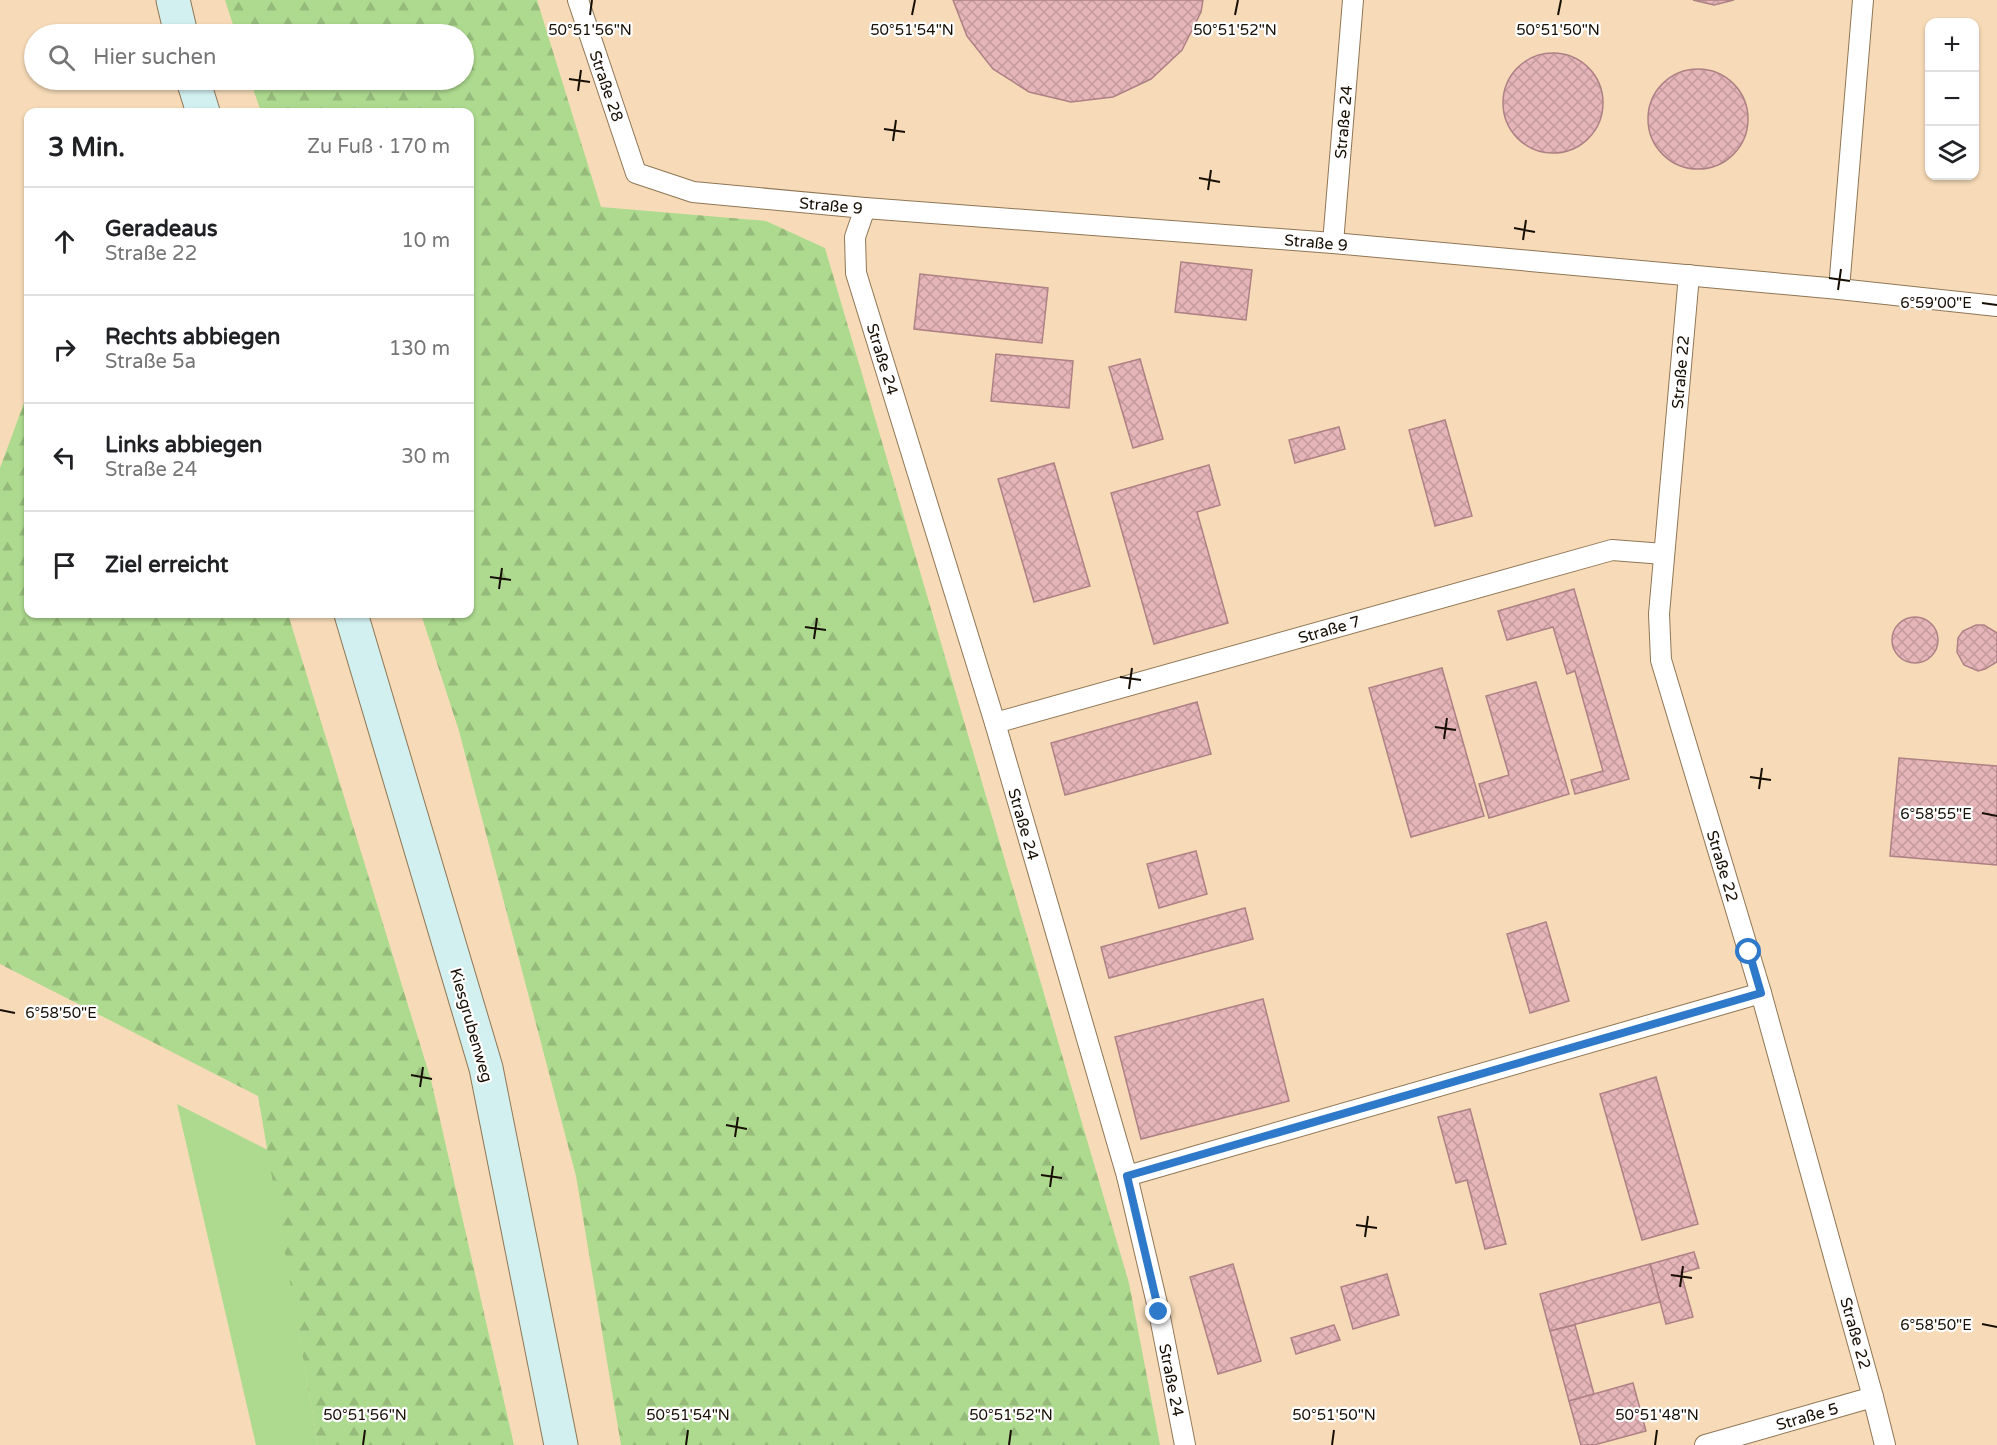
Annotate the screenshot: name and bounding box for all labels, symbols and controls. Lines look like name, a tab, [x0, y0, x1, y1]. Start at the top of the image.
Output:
map controls	[1925, 18, 1979, 180]
button: +	[1925, 18, 1979, 72]
text: 50°51'56"N	[548, 21, 632, 39]
text: 50°51'54"N	[870, 21, 954, 39]
text: 50°51'52"N	[1193, 21, 1277, 39]
text: 50°51'50"N	[1516, 21, 1600, 39]
search box	[24, 24, 474, 90]
icon: search	[45, 41, 78, 74]
text: Hier suchen	[93, 44, 216, 70]
street label: Straße 28	[585, 48, 628, 124]
button: −	[1925, 72, 1979, 126]
street label: Straße 24	[1331, 84, 1357, 160]
button: layers	[1925, 126, 1979, 180]
text: 3 Min.	[48, 132, 125, 163]
text: Zu Fuß · 170 m	[307, 135, 450, 159]
street label: Straße 9	[798, 193, 864, 219]
text: Geradeaus	[105, 216, 217, 242]
icon: ahead	[48, 225, 81, 258]
text: 10 m	[401, 229, 450, 253]
street label: Straße 9	[1283, 230, 1349, 256]
text: Straße 22	[105, 242, 197, 266]
text: 6°59'00"E	[1900, 294, 1972, 312]
street label: Straße 24	[862, 321, 902, 397]
text: Rechts abbiegen	[105, 324, 280, 350]
icon: right	[48, 333, 81, 366]
street label: Straße 22	[1668, 334, 1694, 410]
text: 130 m	[389, 337, 450, 361]
text: Straße 5a	[105, 350, 196, 374]
text: Links abbiegen	[105, 432, 263, 458]
icon: left	[48, 441, 81, 474]
text: 30 m	[401, 445, 450, 469]
text: Straße 24	[105, 458, 197, 482]
icon: arrive	[48, 549, 81, 582]
text: Ziel erreicht	[105, 552, 228, 578]
street label: Straße 7	[1296, 612, 1363, 648]
street label: Straße 24	[1003, 786, 1043, 862]
text: 6°58'55"E	[1900, 805, 1972, 823]
street label: Straße 22	[1702, 828, 1742, 904]
route start	[1735, 938, 1761, 964]
street label: Kiesgrubenweg	[445, 966, 497, 1085]
text: 6°58'50"E	[25, 1004, 97, 1022]
street label: Straße 22	[1835, 1295, 1875, 1371]
route end	[1145, 1298, 1171, 1324]
text: 6°58'50"E	[1900, 1316, 1972, 1334]
street label: Straße 24	[1154, 1342, 1188, 1418]
street label: Straße 5	[1774, 1399, 1841, 1435]
text: 50°51'56"N	[323, 1406, 407, 1424]
text: 50°51'54"N	[646, 1406, 730, 1424]
text: 50°51'52"N	[969, 1406, 1053, 1424]
text: 50°51'50"N	[1292, 1406, 1376, 1424]
text: 50°51'48"N	[1615, 1406, 1699, 1424]

